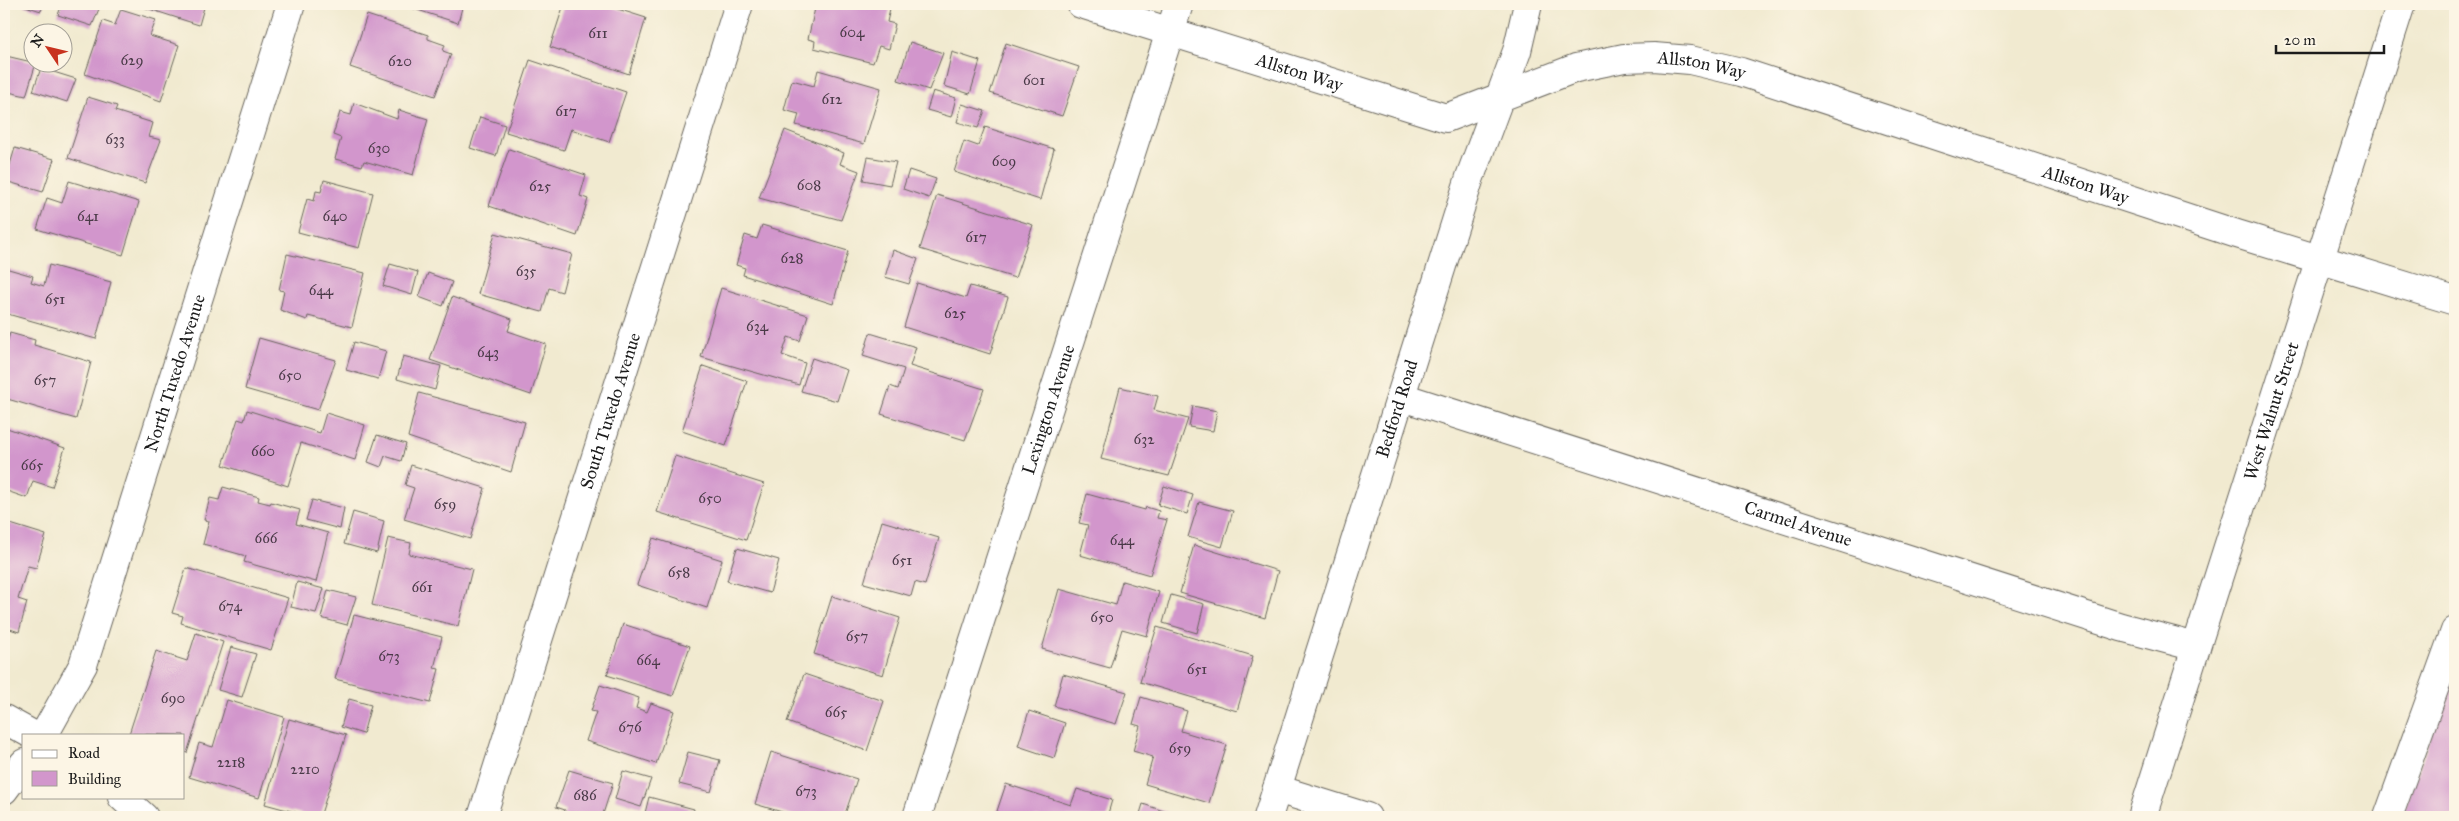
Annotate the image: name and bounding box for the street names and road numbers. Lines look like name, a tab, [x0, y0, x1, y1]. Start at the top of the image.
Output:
street label: Allston Way	[1655, 46, 1749, 84]
street label: Allston Way	[1253, 48, 1346, 96]
street label: Allston Way	[2039, 160, 2132, 209]
street label: North Tuxedo Avenue	[140, 292, 210, 455]
street label: South Tuxedo Avenue	[575, 330, 645, 492]
street label: West Walnut Street	[2239, 339, 2304, 483]
street label: Lexington Avenue	[1017, 342, 1079, 477]
street label: Bedford Road	[1371, 357, 1423, 461]
street label: Carmel Avenue	[1741, 496, 1855, 551]

